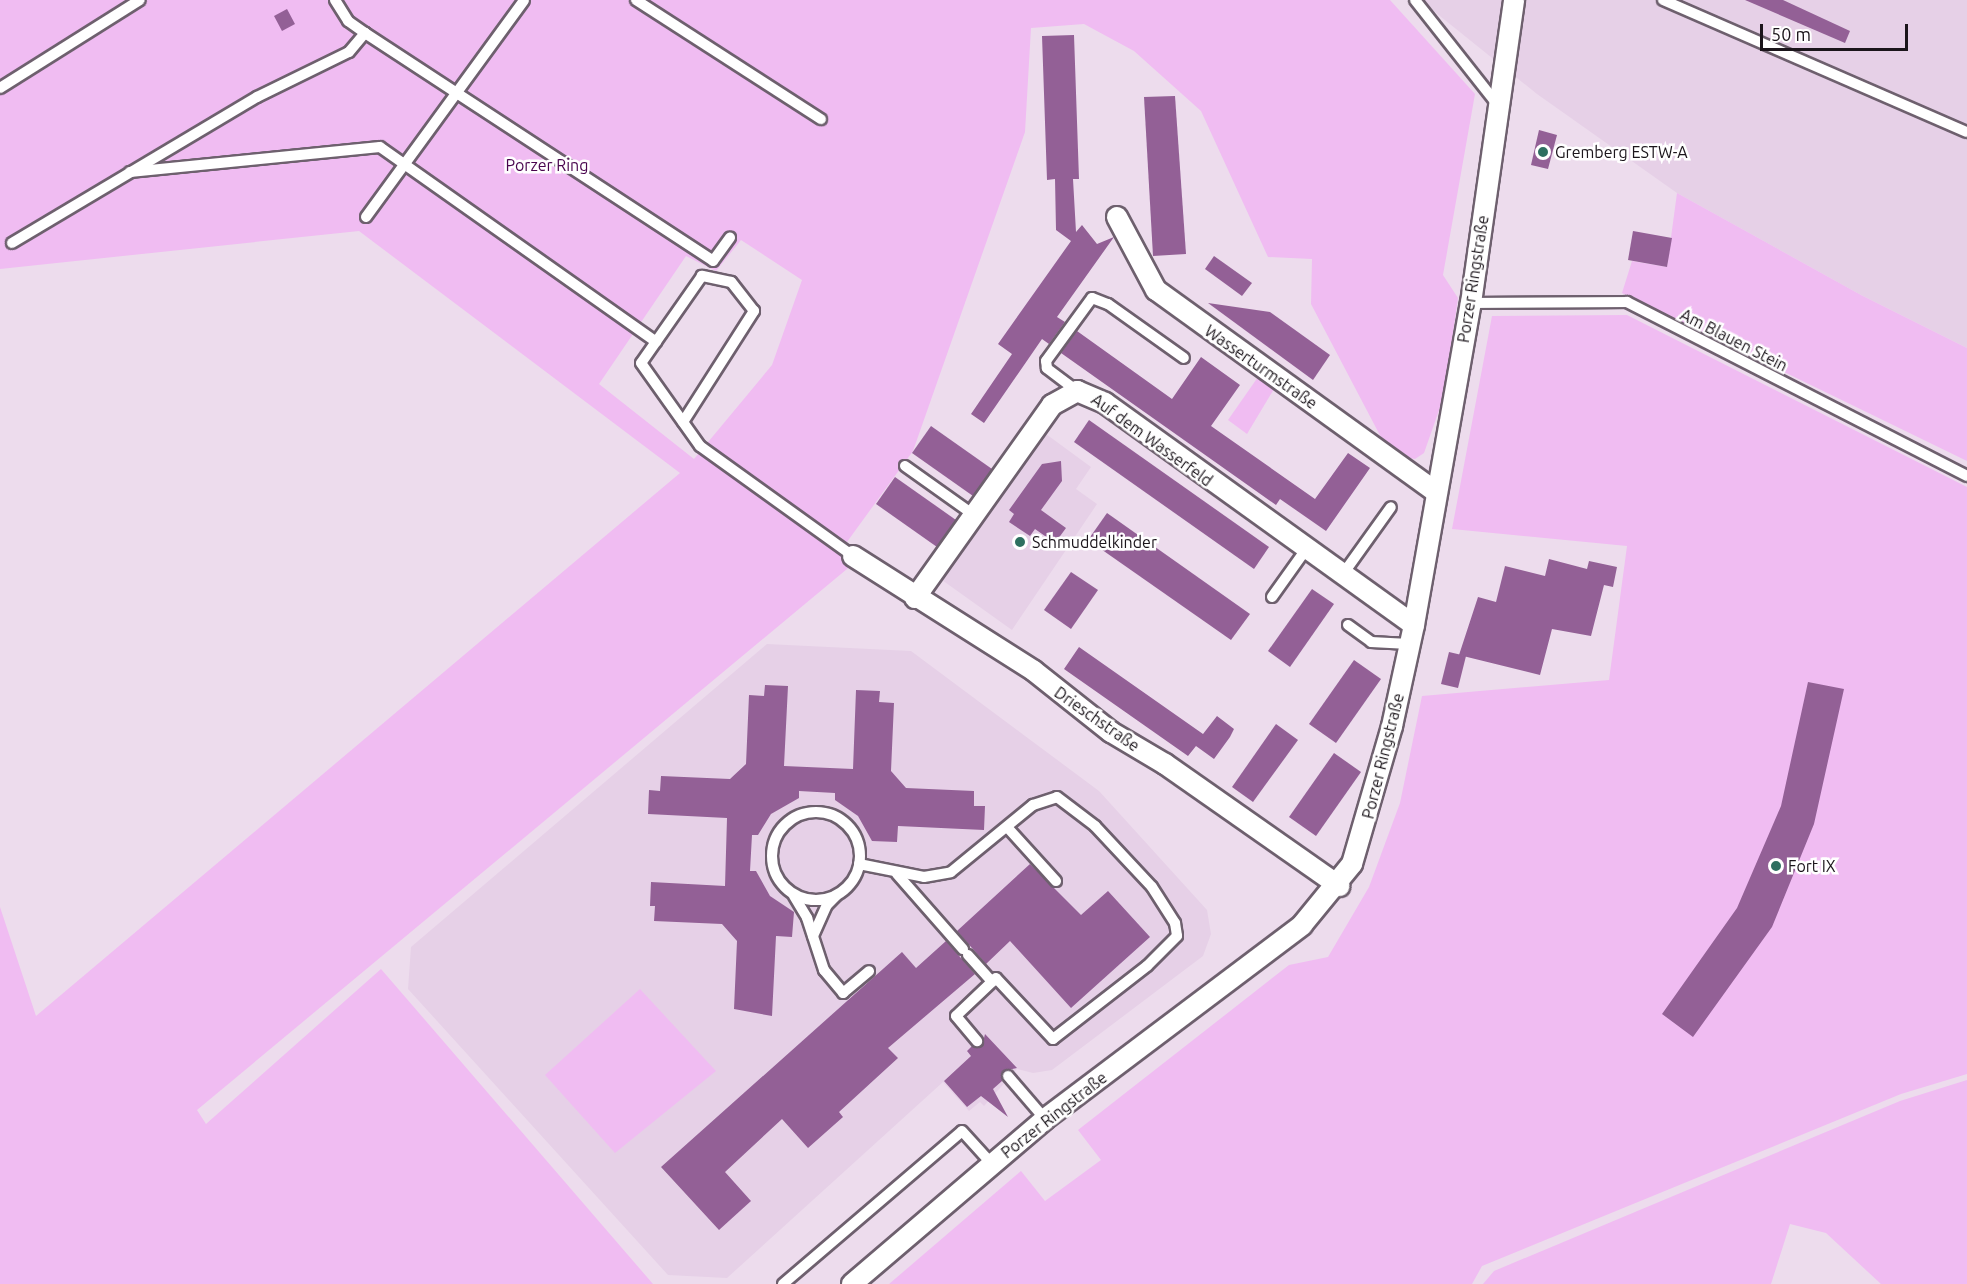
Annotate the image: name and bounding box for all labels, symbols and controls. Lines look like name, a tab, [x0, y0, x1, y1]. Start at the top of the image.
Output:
scale bar	[1763, 12, 1912, 50]
text: 50 m	[1771, 24, 1811, 44]
place label: Gremberg ESTW-A	[1555, 142, 1688, 162]
marker: Gremberg ESTW-A	[1536, 145, 1550, 159]
park label: Porzer Ring	[506, 155, 588, 175]
street label: Porzer Ringstraße	[1453, 214, 1493, 344]
street label: Am Blauen Stein	[1677, 305, 1791, 375]
street label: Wasserturmstraße	[1201, 321, 1321, 413]
street label: Auf dem Wasserfeld	[1088, 390, 1216, 490]
place label: Schmuddelkinder	[1032, 532, 1157, 552]
marker: Schmuddelkinder	[1013, 535, 1027, 549]
street label: Drieschstraße	[1051, 683, 1143, 755]
street label: Porzer Ringstraße	[1358, 691, 1408, 821]
place label: Fort IX	[1788, 856, 1836, 876]
marker: Fort IX	[1769, 859, 1783, 873]
street label: Porzer Ringstraße	[997, 1068, 1111, 1162]

